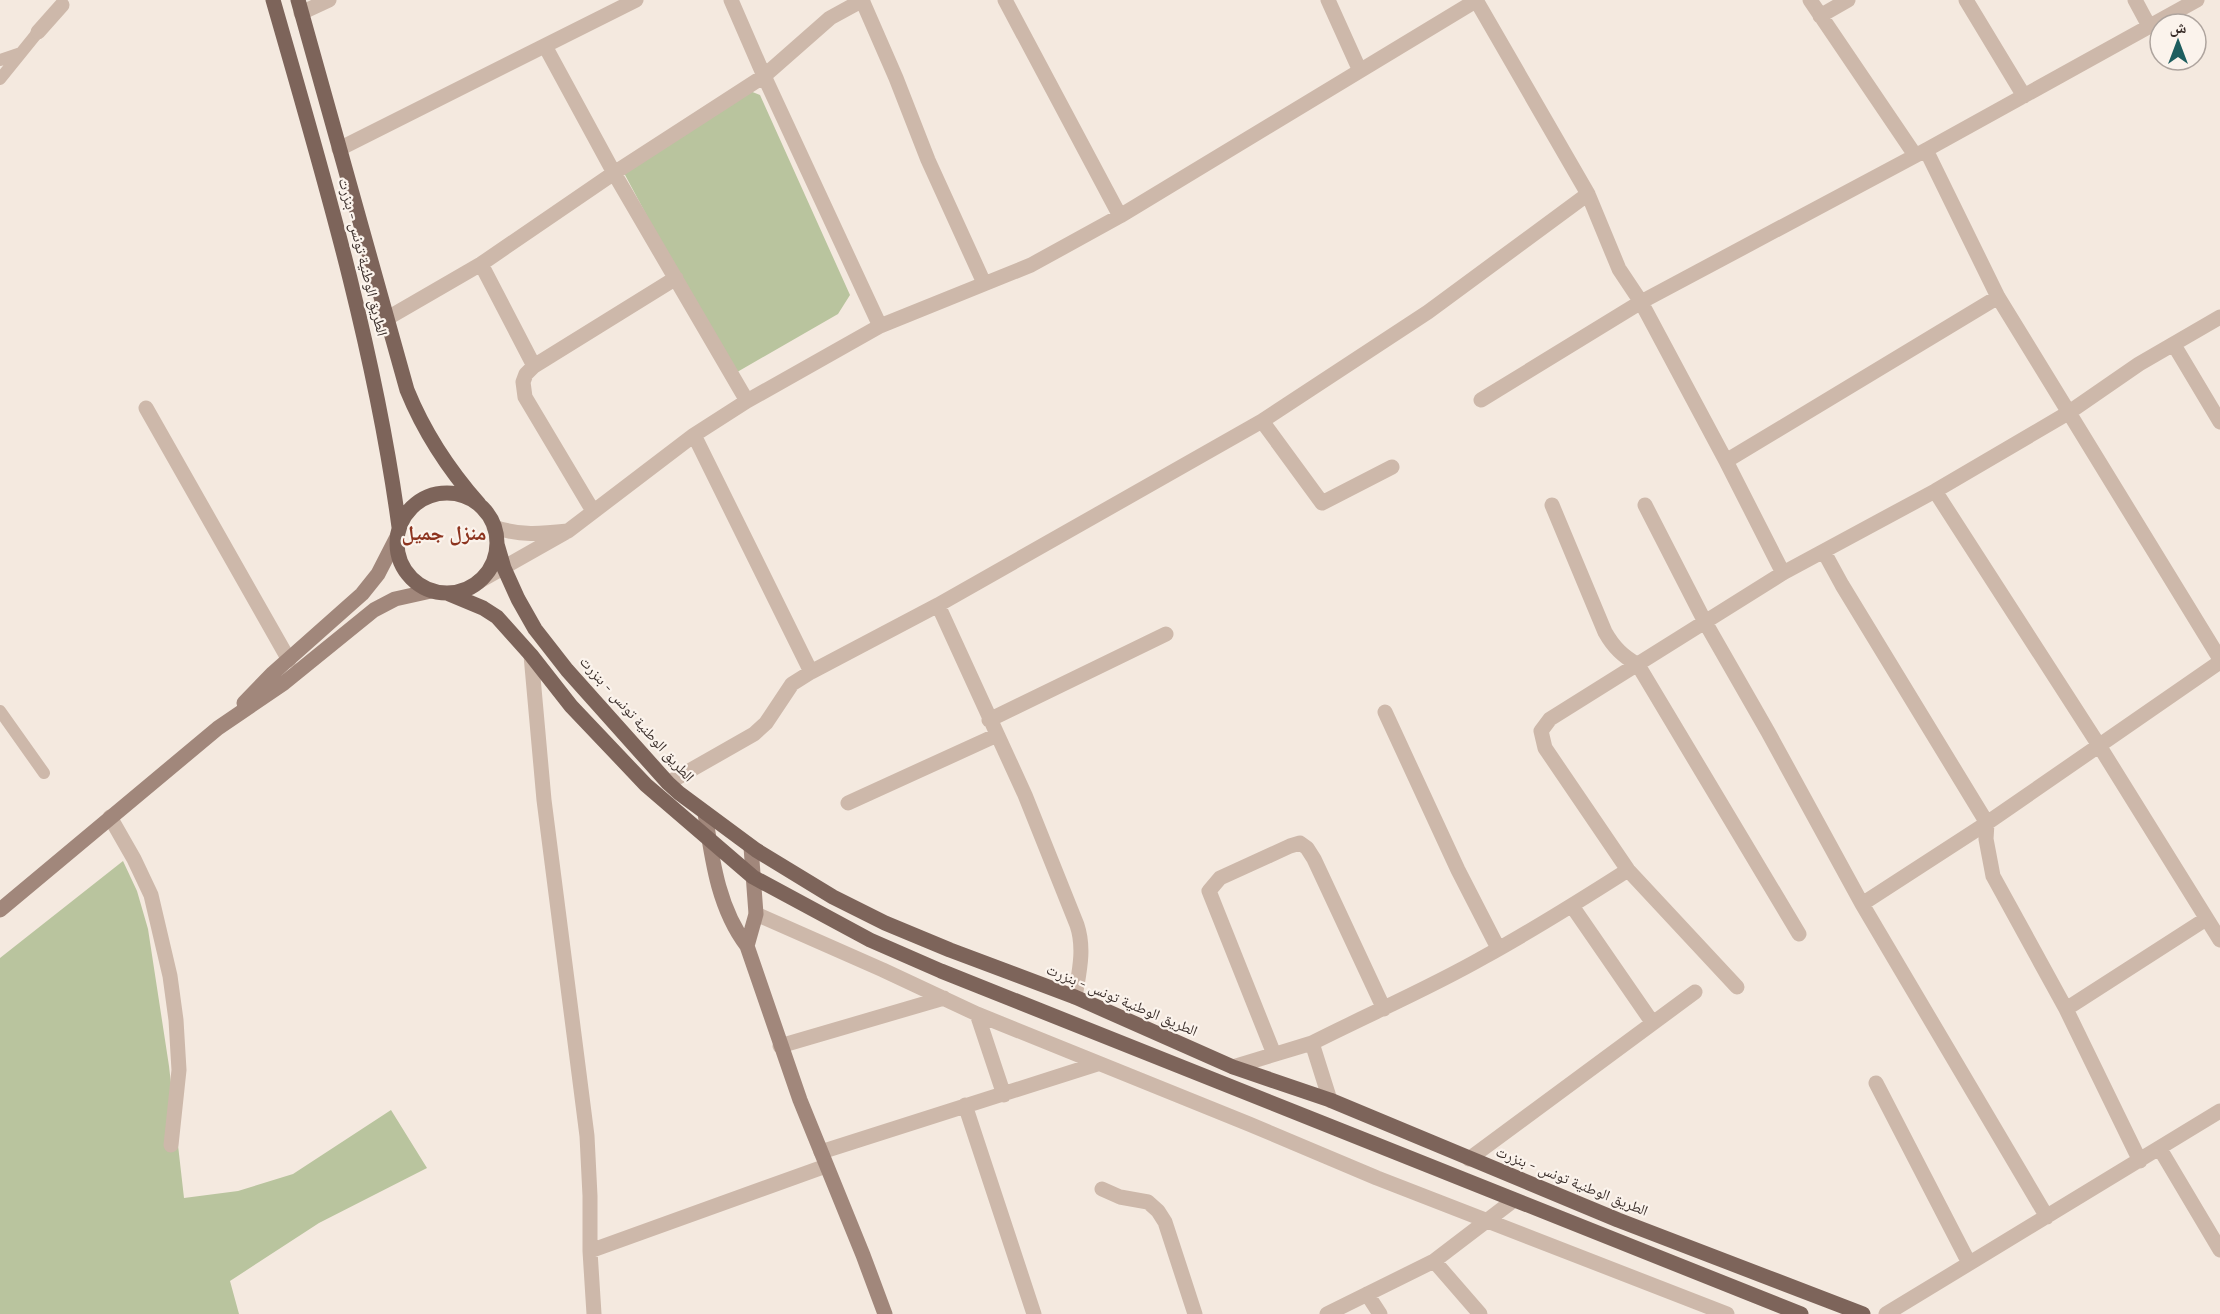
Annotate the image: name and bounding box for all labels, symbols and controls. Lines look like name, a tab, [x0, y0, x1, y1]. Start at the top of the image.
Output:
north arrow	[2148, 12, 2208, 72]
text: ش	[2170, 18, 2187, 37]
street label: الطريق الوطنية تونس - بنزرت	[334, 176, 391, 338]
district label: منزل جميل	[401, 520, 487, 546]
street label: الطريق الوطنية تونس - بنزرت	[575, 653, 698, 786]
street label: الطريق الوطنية تونس - بنزرت	[1043, 960, 1200, 1041]
street label: الطريق الوطنية تونس - بنزرت	[1493, 1142, 1651, 1221]

